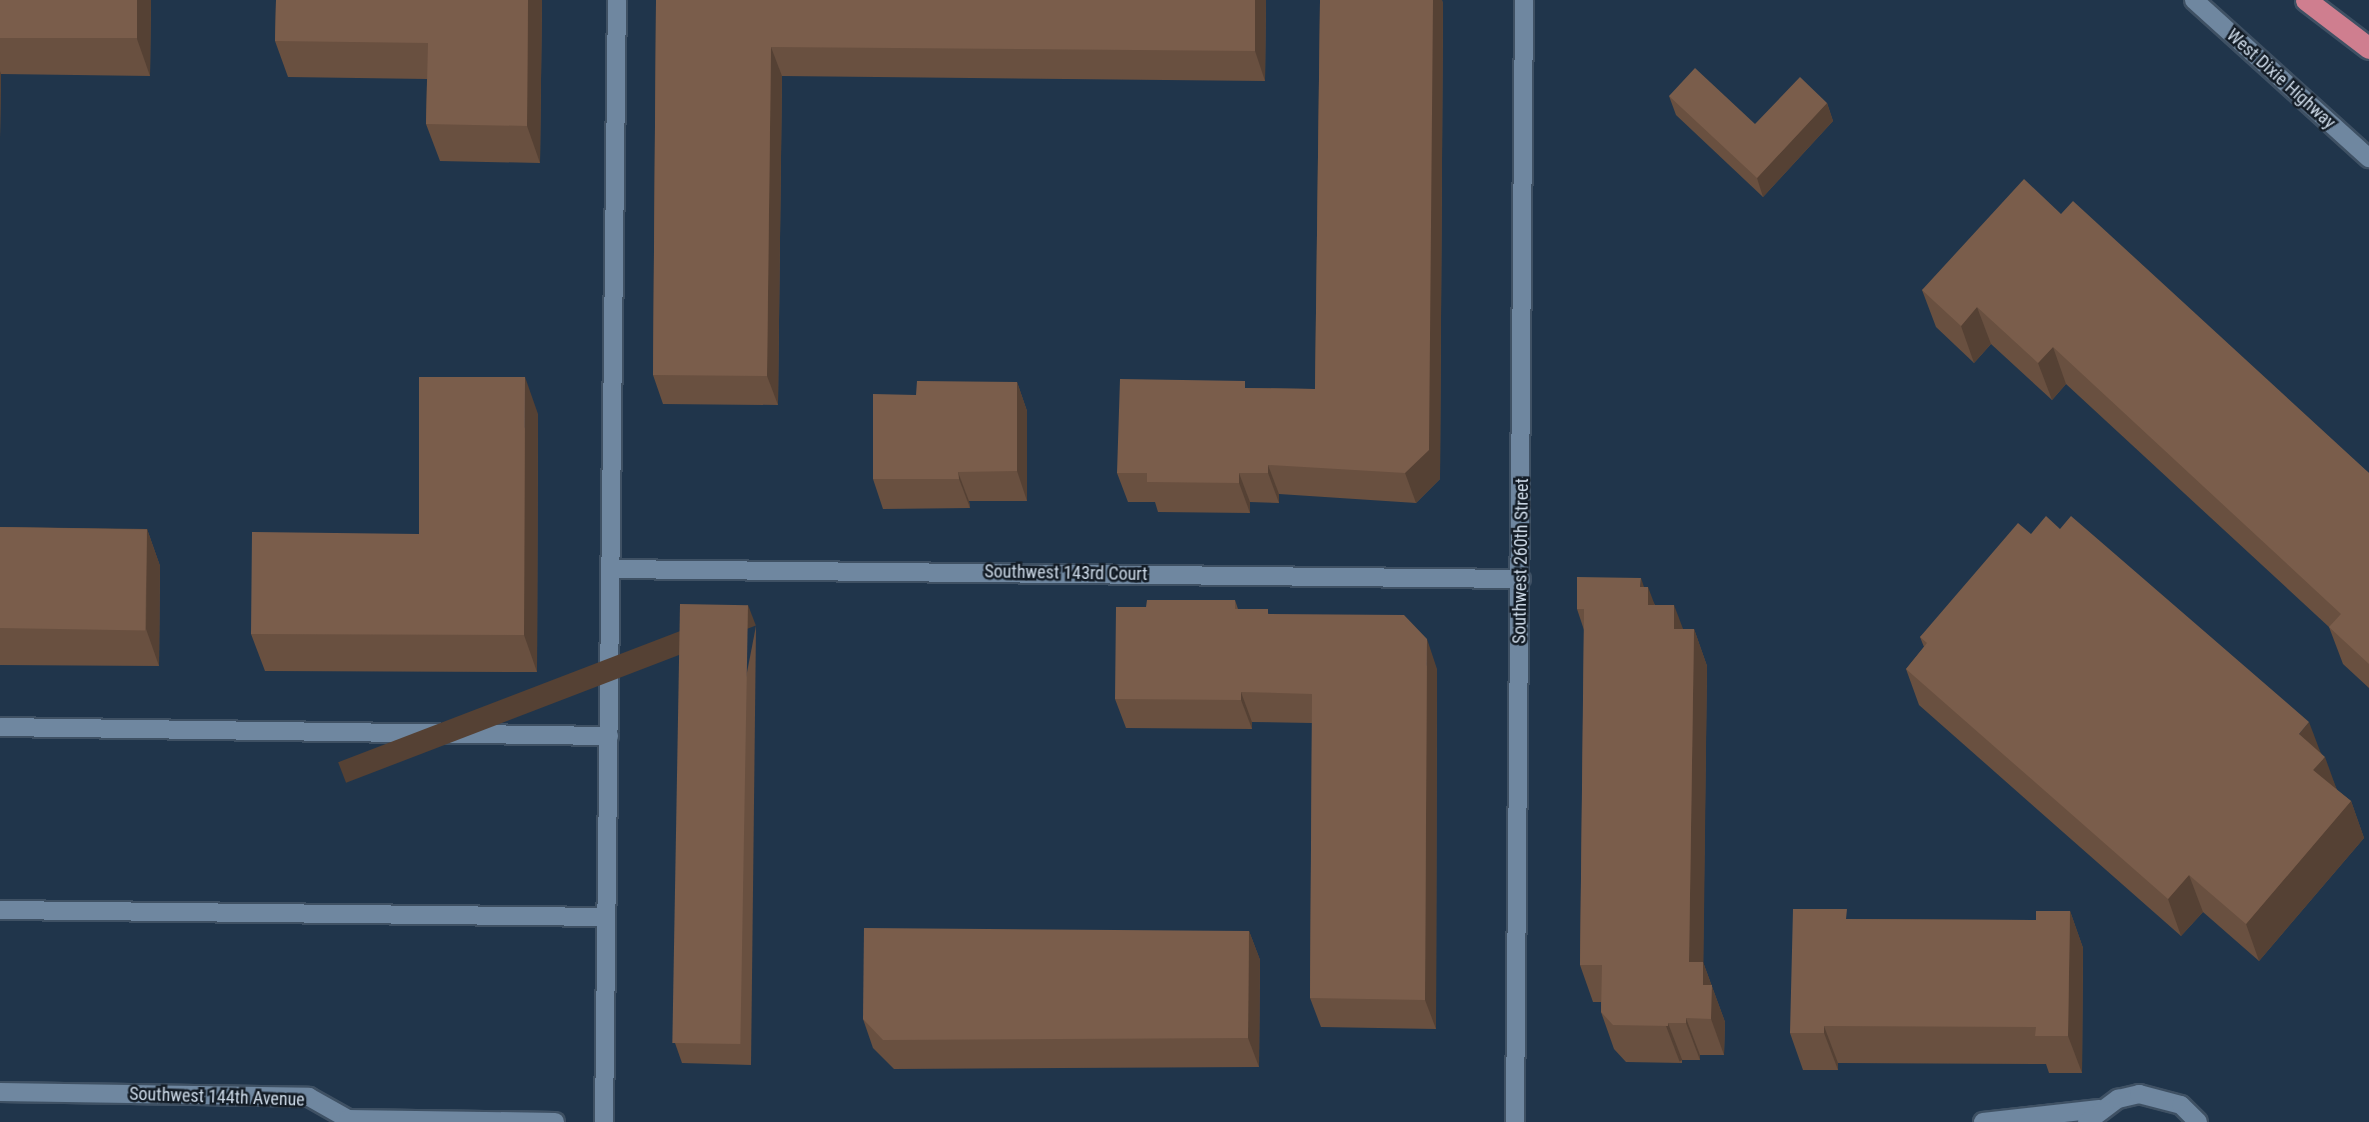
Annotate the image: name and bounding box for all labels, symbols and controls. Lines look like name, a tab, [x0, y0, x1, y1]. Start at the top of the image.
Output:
street label: West Dixie Highway	[2222, 24, 2340, 134]
street label: Southwest 260th Street	[1509, 478, 1533, 644]
street label: Southwest 143rd Court	[984, 561, 1148, 585]
street label: Southwest 144th Avenue	[129, 1083, 305, 1111]

